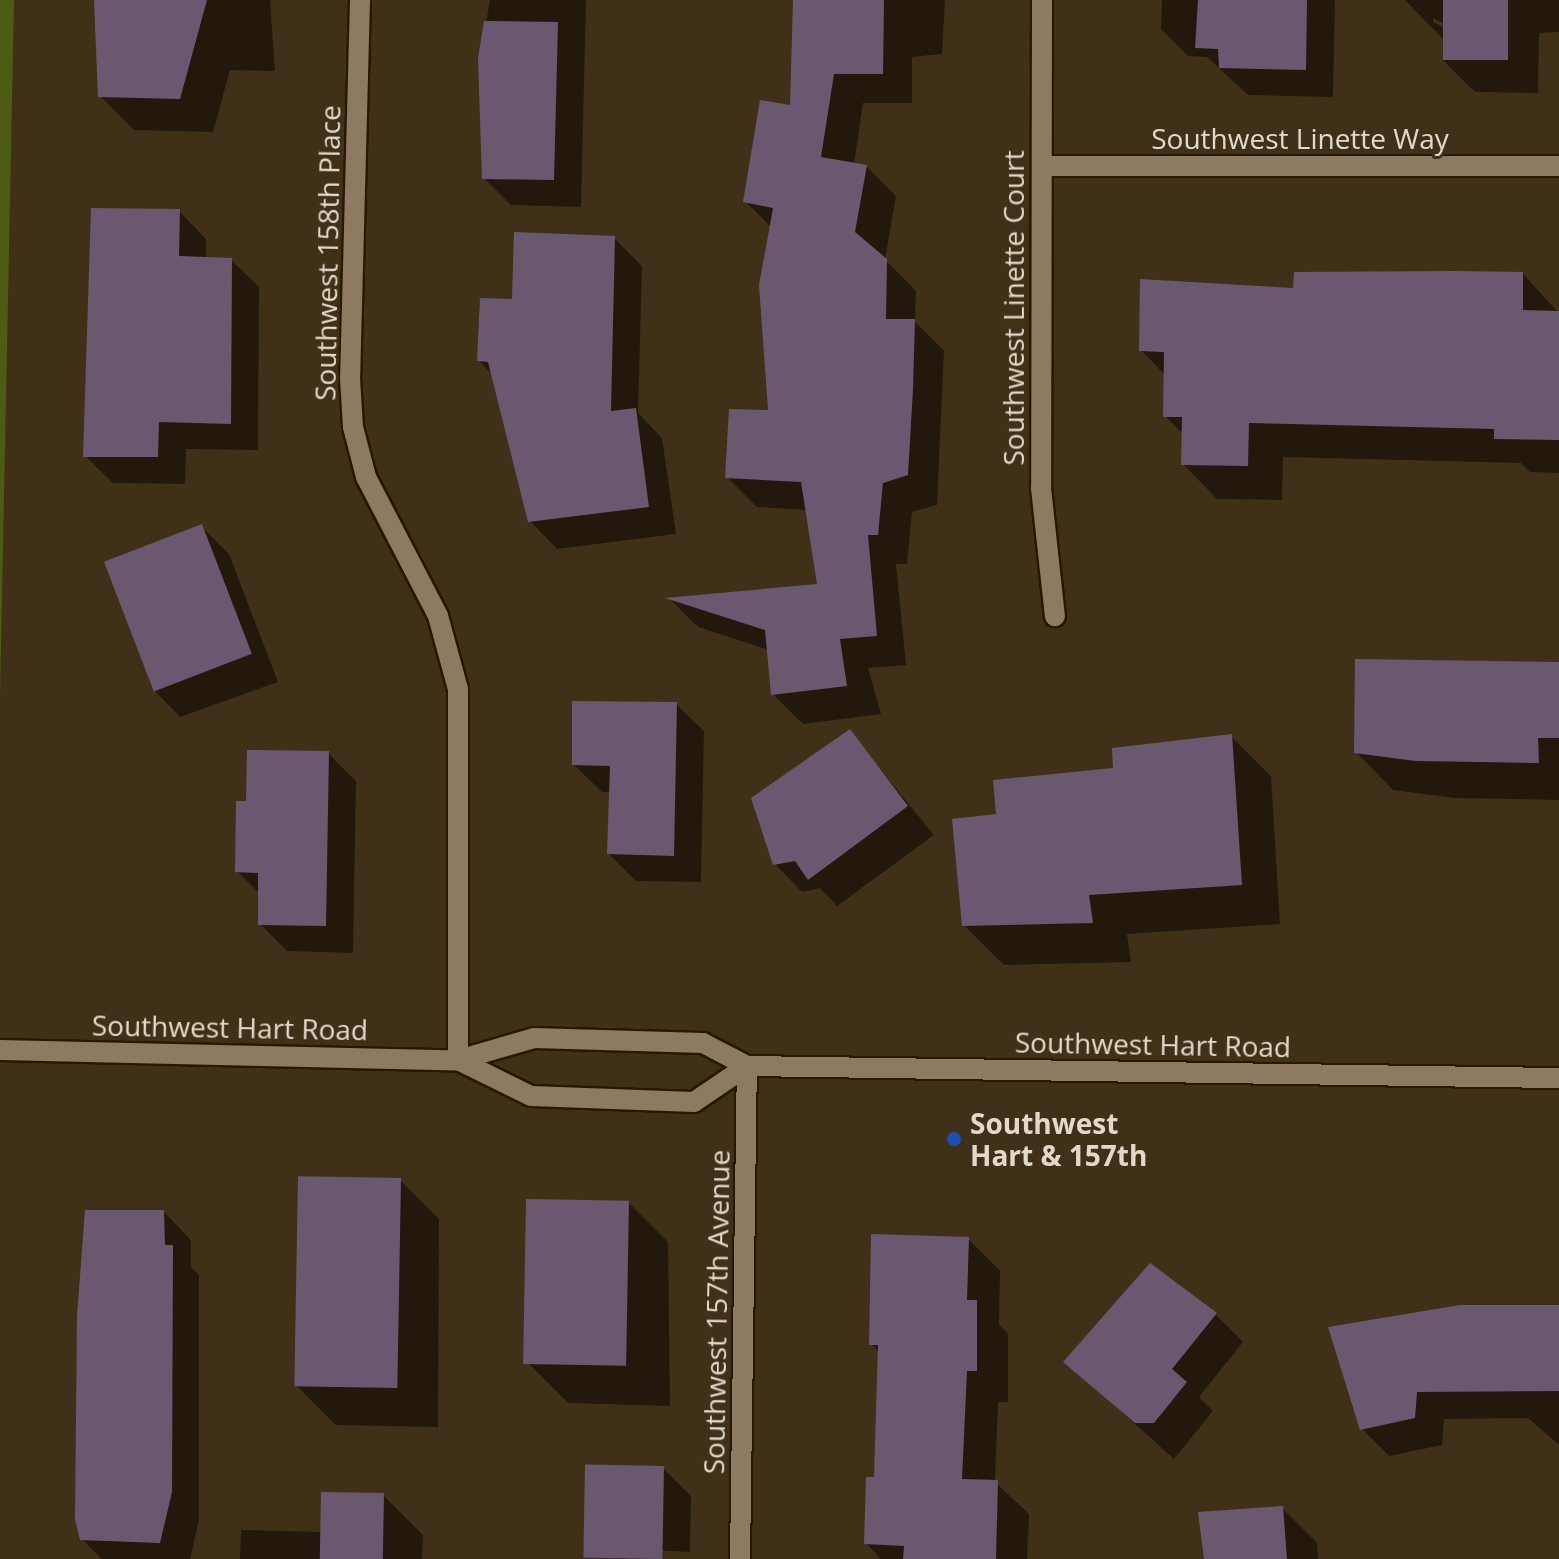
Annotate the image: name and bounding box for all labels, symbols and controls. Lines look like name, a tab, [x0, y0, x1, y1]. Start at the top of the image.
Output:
street label: Southwest 158th Place	[308, 105, 346, 401]
street label: Southwest Linette Way	[1151, 121, 1449, 155]
street label: Southwest Linette Court	[996, 150, 1030, 466]
street label: Southwest Hart Road	[92, 1008, 368, 1046]
street label: Southwest Hart Road	[1015, 1025, 1291, 1063]
place label: Southwest Hart & 157th	[970, 1106, 1147, 1172]
marker: Southwest Hart & 157th	[945, 1130, 963, 1148]
street label: Southwest 157th Avenue	[696, 1149, 736, 1475]

